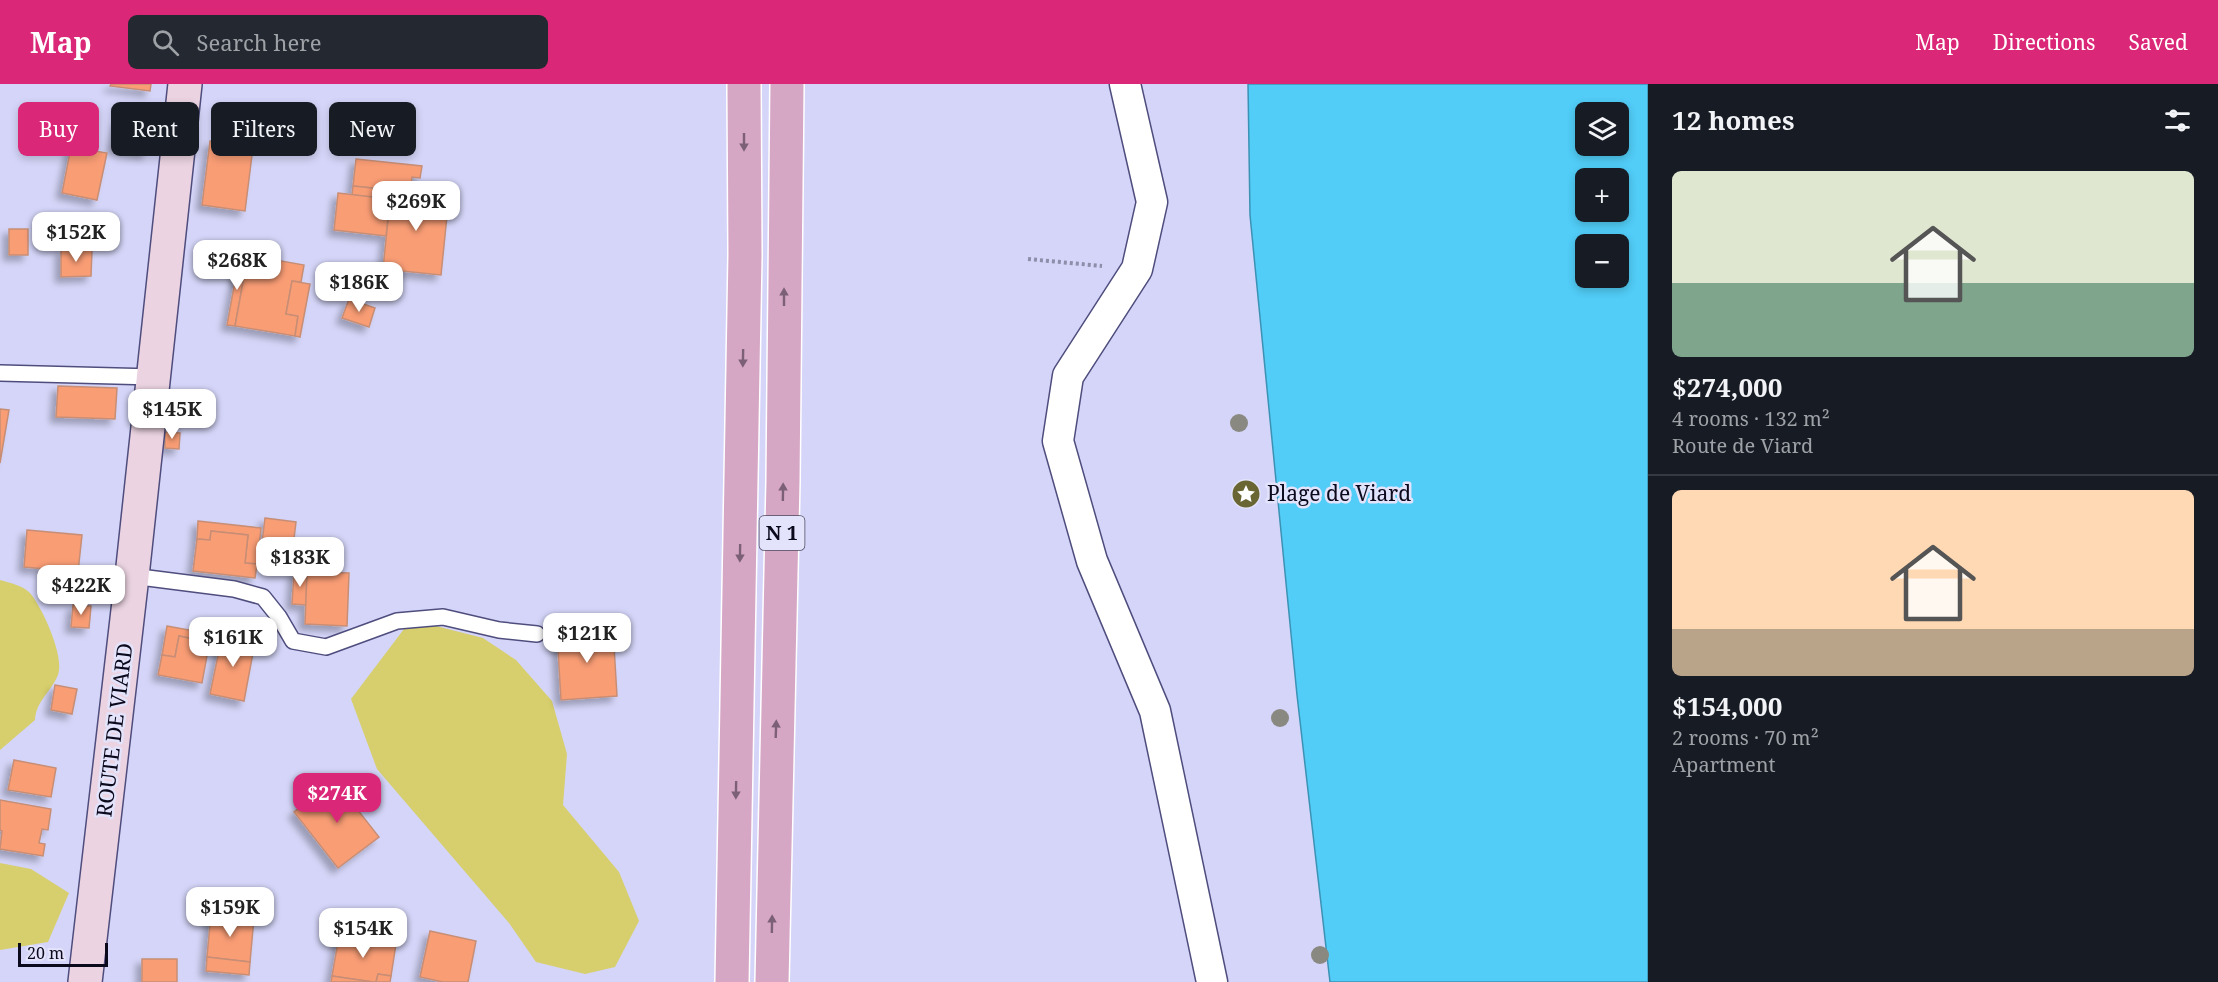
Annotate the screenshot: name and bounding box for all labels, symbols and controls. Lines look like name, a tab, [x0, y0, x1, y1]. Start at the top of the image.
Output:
search box	[128, 15, 548, 69]
text: Map	[30, 23, 92, 61]
icon: search	[149, 26, 182, 59]
text: Search here	[197, 27, 321, 57]
text: Map	[1915, 28, 1960, 56]
text: Directions	[1993, 28, 2095, 56]
text: Saved	[2128, 28, 2188, 56]
chip: Buy	[18, 102, 99, 156]
chip: Rent	[111, 102, 199, 156]
chip: Filters	[211, 102, 317, 156]
chip: New	[329, 102, 416, 156]
map controls	[1575, 102, 1629, 288]
button: layers	[1575, 102, 1629, 156]
text: 12 homes	[1672, 102, 1794, 138]
icon: filters	[2161, 104, 2194, 137]
one-way arrow	[739, 133, 749, 152]
button: +	[1575, 168, 1629, 222]
pin: $269K	[374, 181, 458, 232]
text: $269K	[386, 187, 446, 214]
icon: home	[1879, 210, 1987, 318]
pin: $152K	[34, 212, 118, 263]
text: $152K	[46, 218, 106, 245]
button: −	[1575, 234, 1629, 288]
pin: $268K	[195, 240, 279, 291]
text: $268K	[207, 246, 267, 273]
pin: $186K	[317, 262, 401, 313]
text: $186K	[329, 268, 389, 295]
one-way arrow	[779, 287, 789, 306]
one-way arrow	[738, 349, 748, 368]
text: $274,000	[1672, 369, 1782, 405]
pin: $145K	[130, 389, 214, 440]
text: $145K	[142, 395, 202, 422]
text: 4 rooms · 132 m²	[1672, 405, 1830, 432]
text: Route de Viard	[1672, 432, 1813, 459]
place icon: Plage de Viard	[1230, 478, 1262, 510]
place label: Plage de Viard	[1267, 479, 1411, 507]
one-way arrow	[778, 482, 787, 501]
road number: N 1	[760, 516, 804, 550]
icon: home	[1879, 529, 1987, 637]
pin: $183K	[258, 537, 342, 588]
text: $183K	[270, 543, 330, 570]
one-way arrow	[735, 544, 745, 563]
pin: $422K	[39, 565, 123, 616]
text: $422K	[51, 571, 111, 598]
pin: $121K	[545, 613, 629, 664]
pin: $161K	[191, 617, 275, 668]
text: $121K	[557, 619, 617, 646]
text: $161K	[203, 623, 263, 650]
street label: ROUTE DE VIARD	[89, 641, 139, 818]
text: $154,000	[1672, 688, 1782, 724]
one-way arrow	[772, 719, 781, 738]
text: 2 rooms · 70 m²	[1672, 724, 1819, 751]
text: Apartment	[1672, 751, 1776, 778]
pin: $274K	[295, 773, 379, 824]
text: $274K	[307, 779, 367, 806]
one-way arrow	[732, 781, 741, 800]
pin: $159K	[188, 887, 272, 938]
text: $159K	[200, 893, 260, 920]
pin: $154K	[321, 908, 405, 959]
text: $154K	[333, 914, 393, 941]
one-way arrow	[768, 914, 777, 933]
scale bar	[18, 940, 108, 968]
text: 20 m	[27, 942, 64, 964]

